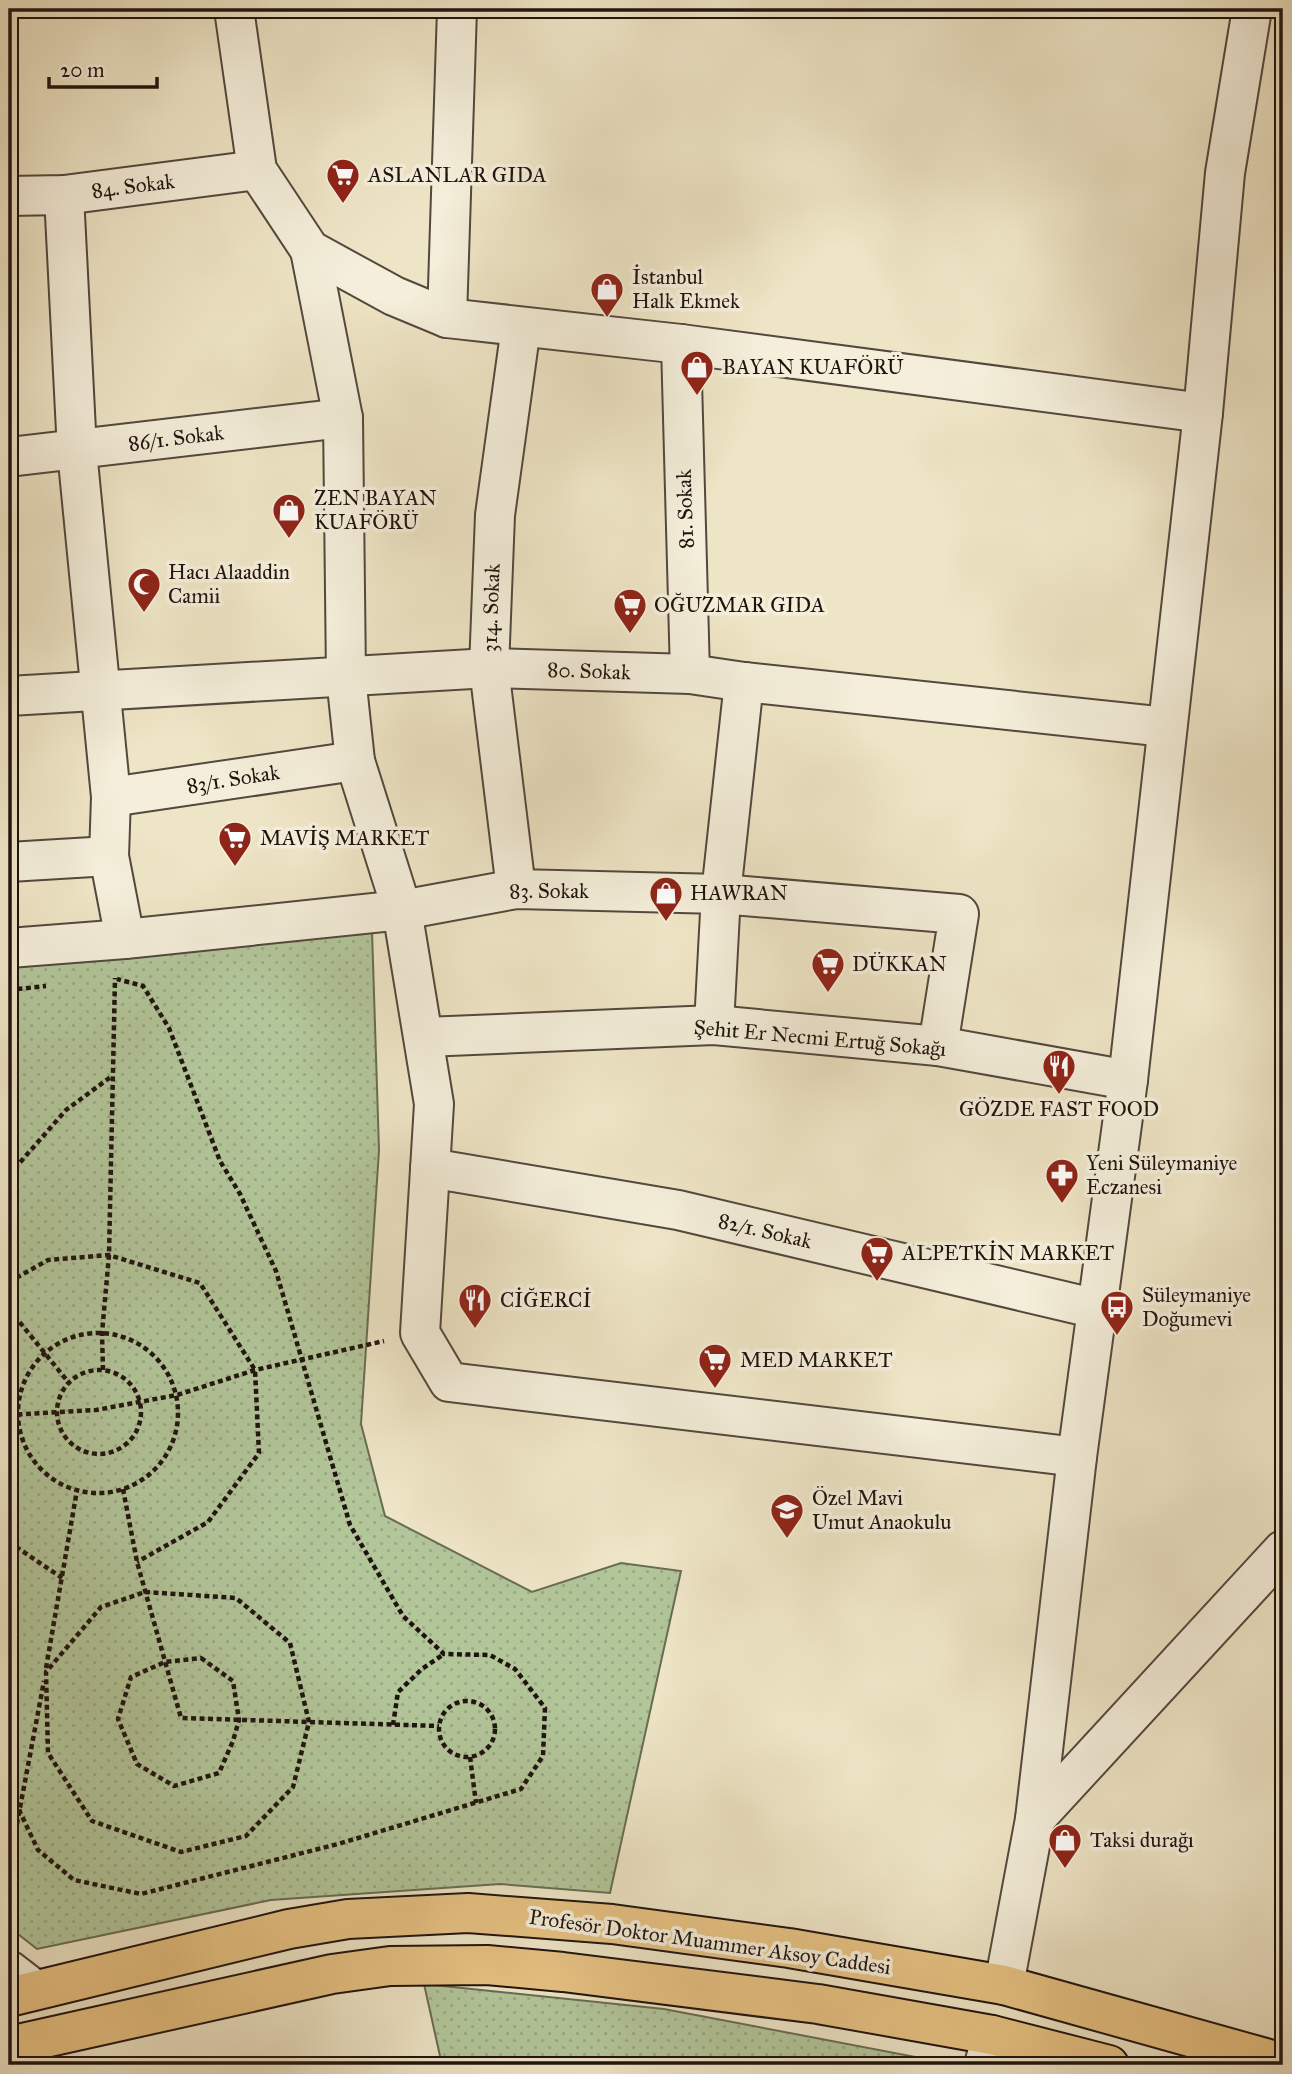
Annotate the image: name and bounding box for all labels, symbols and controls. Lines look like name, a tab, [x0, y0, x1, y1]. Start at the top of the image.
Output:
scale bar	[49, 46, 158, 90]
text: 20 m	[60, 57, 105, 83]
supermarket icon: ASLANLAR GIDA	[324, 156, 362, 205]
place label: ASLANLAR GIDA	[367, 162, 547, 188]
street label: 84. Sokak	[90, 168, 176, 204]
place label: İstanbul Halk Ekmek	[632, 264, 740, 314]
shop icon: İstanbul Halk Ekmek	[588, 270, 626, 319]
shop icon: BAYAN KUAFÖRÜ	[678, 348, 716, 397]
place label: BAYAN KUAFÖRÜ	[722, 354, 904, 380]
street label: 86/1. Sokak	[127, 419, 225, 457]
street label: 81. Sokak	[671, 469, 699, 549]
place label: ZEN BAYAN KUAFÖRÜ	[314, 485, 437, 535]
shop icon: ZEN BAYAN KUAFÖRÜ	[270, 491, 308, 540]
place label: Hacı Alaaddin Camii	[168, 559, 290, 609]
street label: 314. Sokak	[476, 563, 506, 653]
mosque icon: Hacı Alaaddin Camii	[125, 565, 163, 614]
supermarket icon: OĞUZMAR GIDA	[611, 586, 649, 635]
place label: OĞUZMAR GIDA	[654, 592, 825, 618]
street label: 80. Sokak	[547, 657, 631, 685]
street label: 83/1. Sokak	[185, 759, 281, 799]
supermarket icon: MAVİŞ MARKET	[216, 819, 254, 868]
place label: MAVİŞ MARKET	[260, 825, 429, 851]
shop icon: HAWRAN	[647, 874, 685, 923]
street label: 83. Sokak	[509, 878, 589, 904]
place label: HAWRAN	[690, 880, 788, 906]
supermarket icon: DÜKKAN	[809, 945, 847, 994]
place label: DÜKKAN	[852, 951, 947, 977]
street label: Şehit Er Necmi Ertuğ Sokağı	[693, 1014, 948, 1062]
restaurant icon: GÖZDE FAST FOOD	[1040, 1047, 1078, 1096]
place label: GÖZDE FAST FOOD	[959, 1096, 1159, 1122]
place label: Yeni Süleymaniye Eczanesi	[1086, 1150, 1238, 1200]
pharmacy icon: Yeni Süleymaniye Eczanesi	[1043, 1156, 1081, 1205]
street label: 82/1. Sokak	[716, 1208, 815, 1254]
supermarket icon: ALPETKİN MARKET	[858, 1234, 896, 1283]
place label: ALPETKİN MARKET	[901, 1240, 1114, 1266]
restaurant icon: CİĞERCİ	[456, 1281, 494, 1330]
place label: Süleymaniye Doğumevi	[1142, 1282, 1251, 1332]
place label: CİĞERCİ	[500, 1287, 591, 1313]
bus stop icon: Süleymaniye Doğumevi	[1098, 1288, 1136, 1337]
supermarket icon: MED MARKET	[696, 1341, 734, 1390]
place label: MED MARKET	[740, 1347, 893, 1373]
place label: Özel Mavi Umut Anaokulu	[812, 1485, 951, 1535]
school or university icon: Özel Mavi Umut Anaokulu	[768, 1491, 806, 1540]
shop icon: Taksi durağı	[1046, 1821, 1084, 1870]
place label: Taksi durağı	[1090, 1827, 1194, 1853]
street label: Profesör Doktor Muammer Aksoy Caddesi	[528, 1904, 893, 1980]

